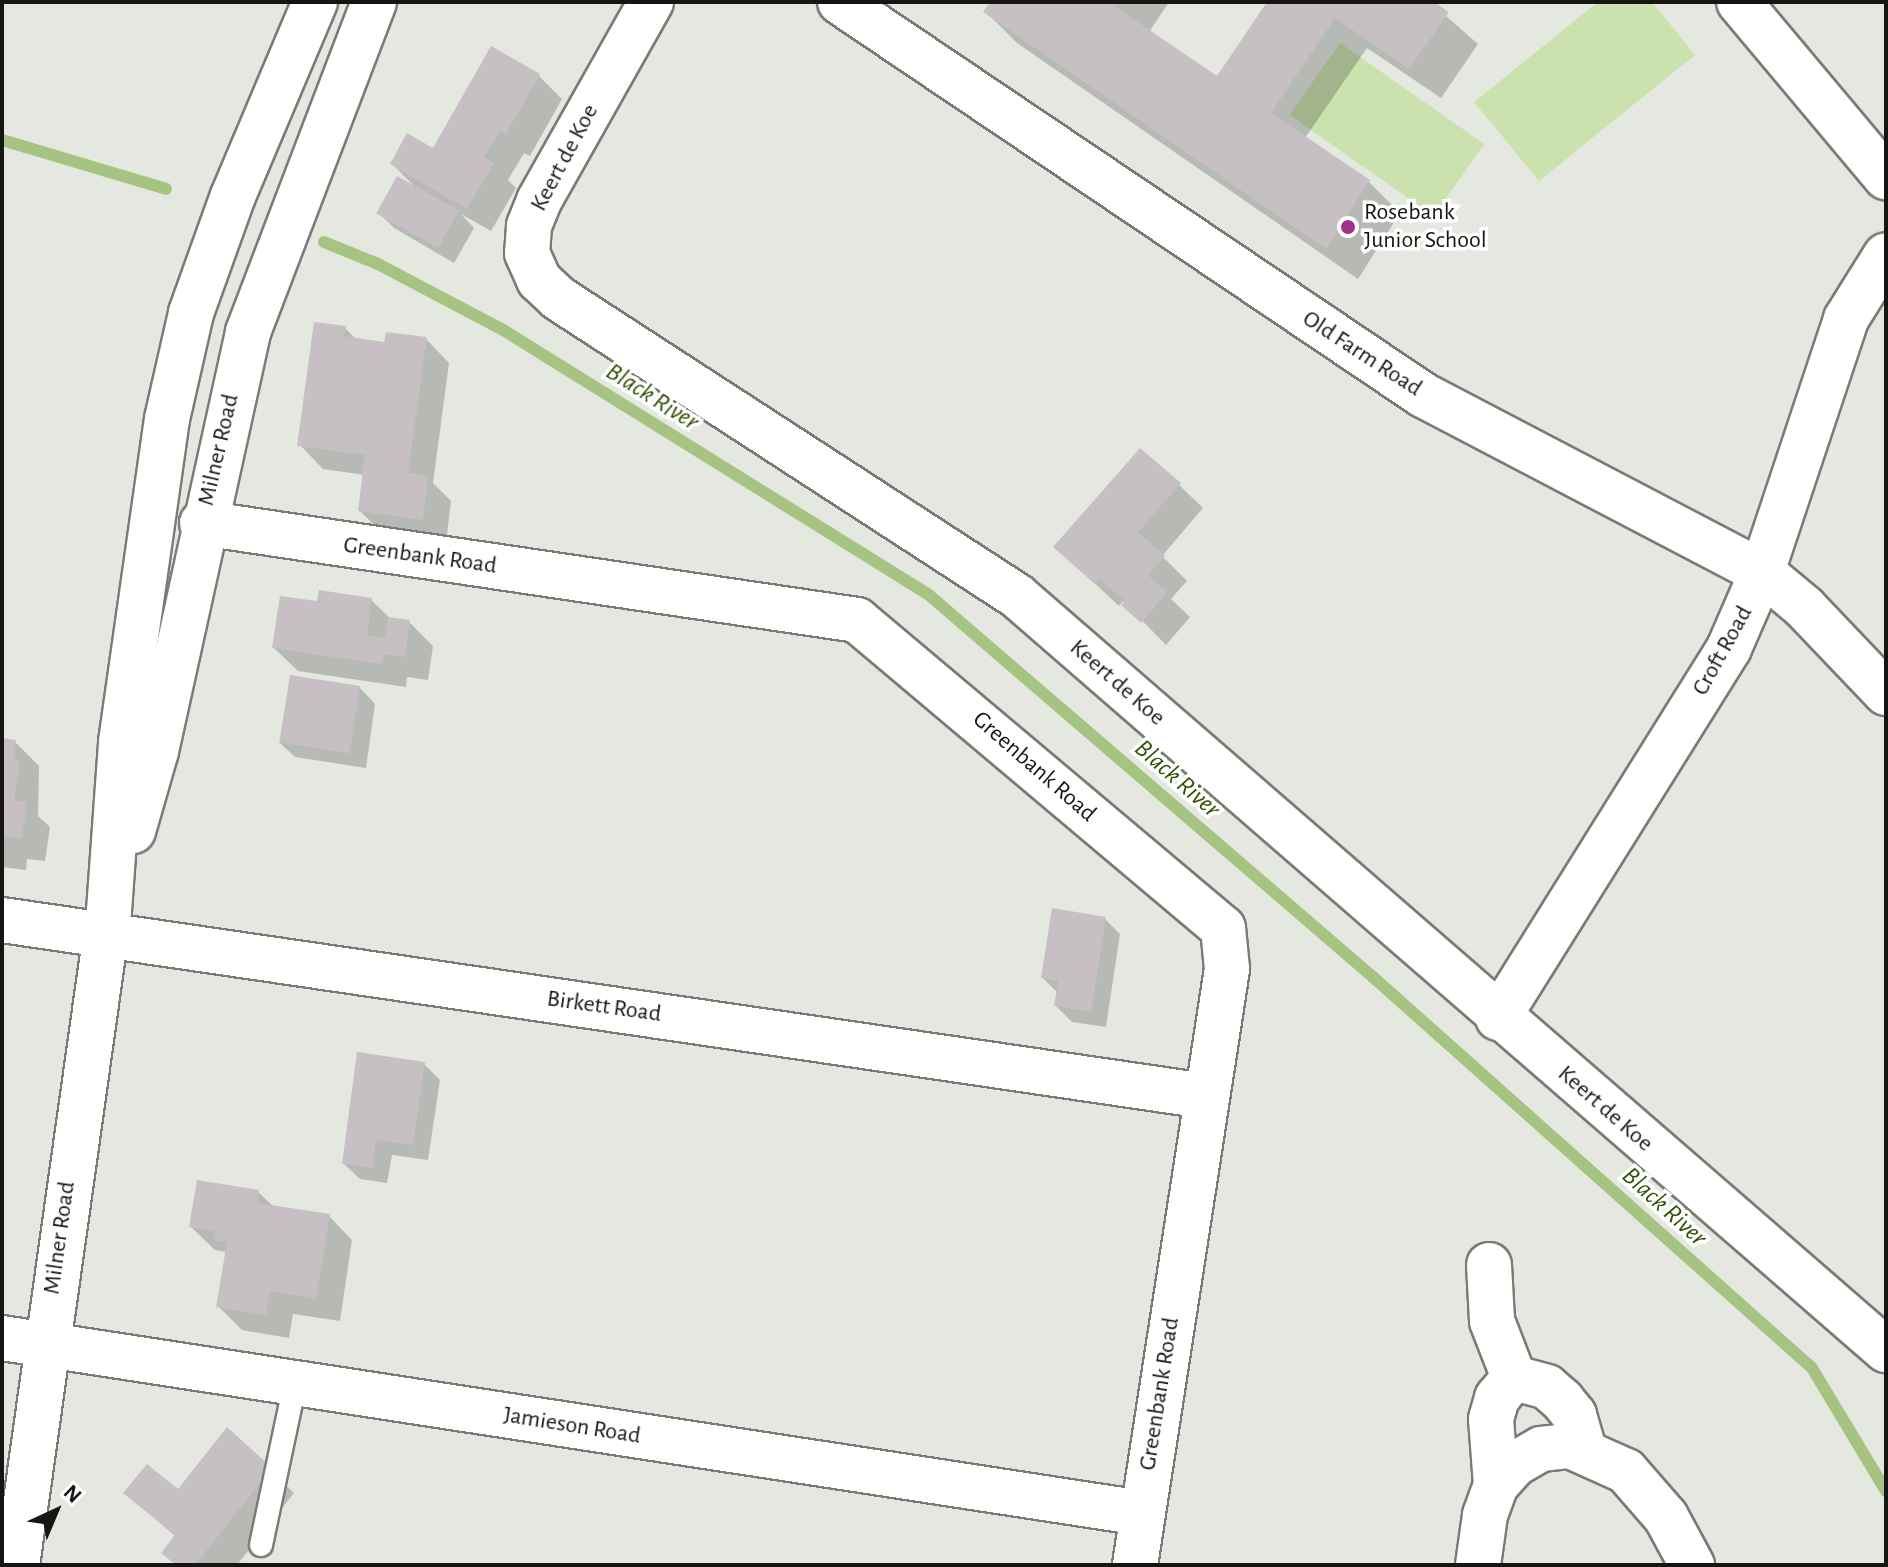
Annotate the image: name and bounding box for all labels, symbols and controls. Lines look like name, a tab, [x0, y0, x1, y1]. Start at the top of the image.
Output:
street label: Keert de Koe	[525, 100, 605, 216]
place label: Rosebank Junior School	[1364, 199, 1487, 255]
marker: Rosebank Junior School	[1339, 218, 1357, 236]
street label: Old Farm Road	[1297, 305, 1427, 403]
water label: Black River	[600, 356, 704, 438]
street label: Milner Road	[192, 391, 246, 509]
street label: Greenbank Road	[342, 531, 498, 581]
street label: Croft Road	[1687, 601, 1759, 701]
street label: Keert de Koe	[1063, 634, 1171, 732]
street label: Greenbank Road	[966, 705, 1102, 829]
water label: Black River	[1128, 733, 1226, 825]
street label: Birkett Road	[545, 985, 663, 1029]
street label: Keert de Koe	[1551, 1060, 1659, 1158]
water label: Black River	[1615, 1161, 1713, 1253]
street label: Milner Road	[38, 1180, 82, 1296]
street label: Greenbank Road	[1134, 1316, 1186, 1472]
street label: Jamieson Road	[501, 1401, 643, 1451]
north arrow	[16, 1471, 96, 1551]
text: N	[60, 1481, 86, 1507]

